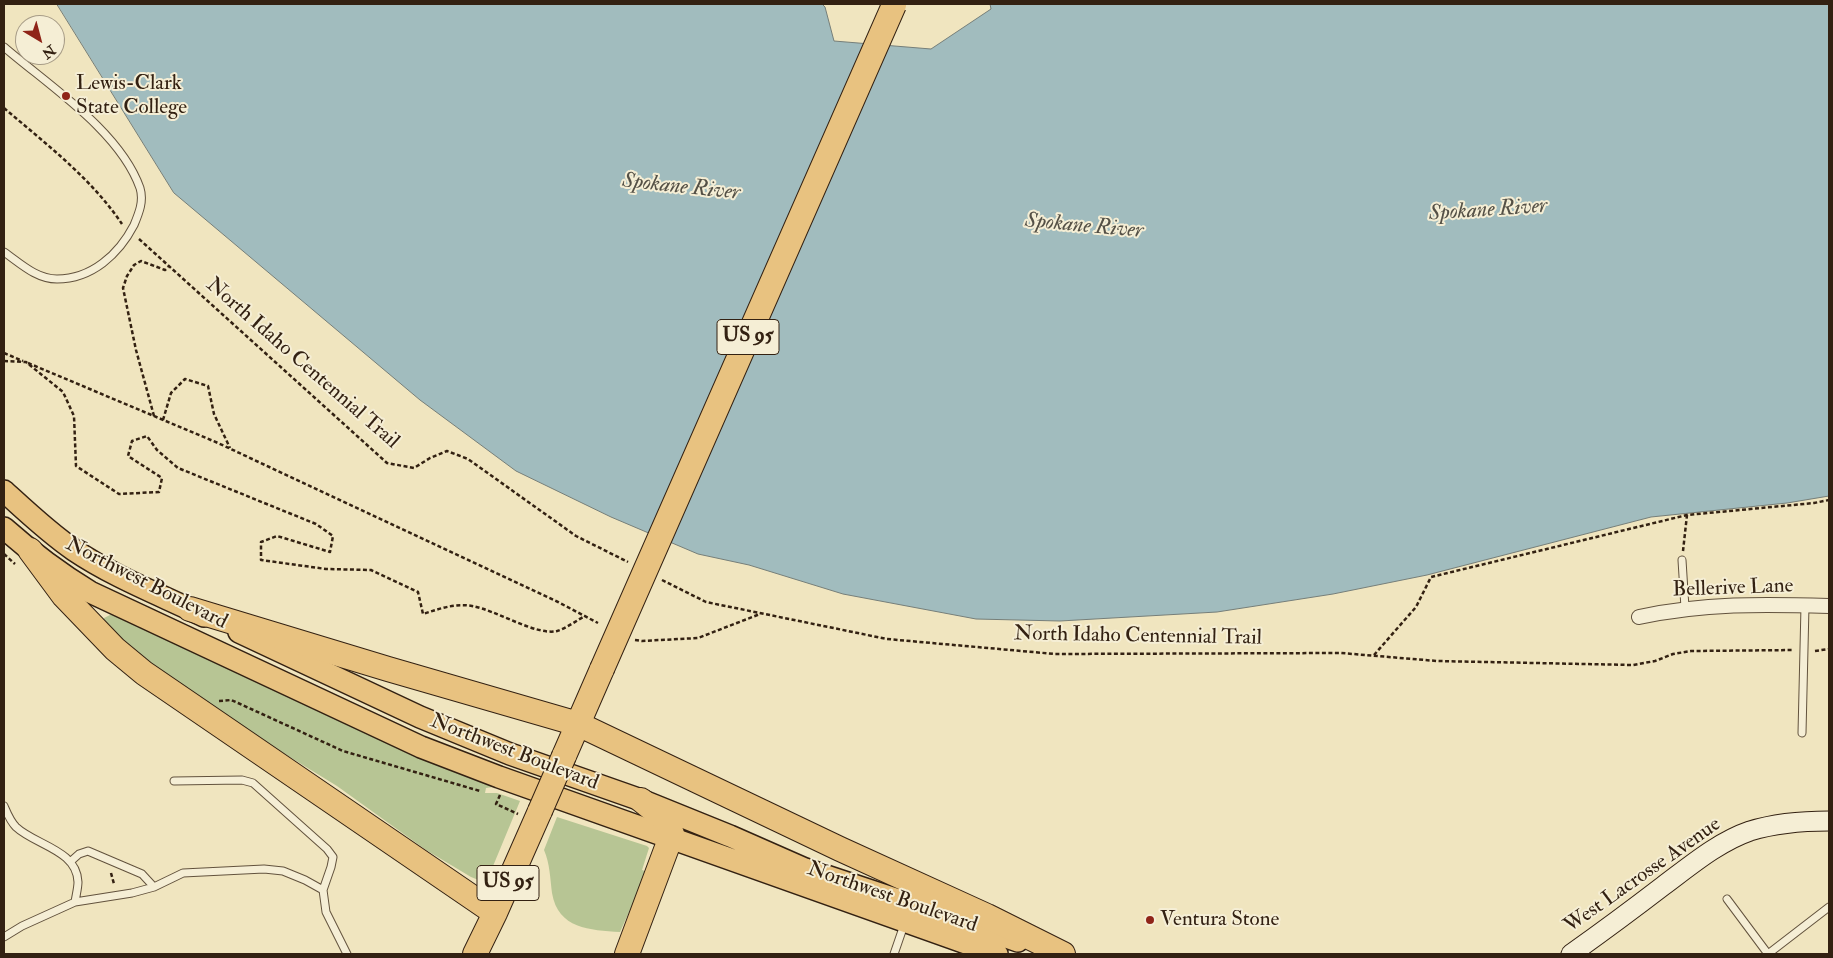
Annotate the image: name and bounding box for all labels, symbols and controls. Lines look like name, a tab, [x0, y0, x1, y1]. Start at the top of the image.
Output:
north arrow	[15, 15, 65, 65]
text: N	[39, 41, 59, 62]
place label: Lewis-Clark State College	[76, 71, 187, 121]
marker: Lewis-Clark State College	[60, 90, 72, 102]
water label: Spokane River	[621, 169, 741, 207]
water label: Spokane River	[1428, 194, 1548, 228]
water label: Spokane River	[1024, 209, 1144, 245]
street label: North Idaho Centennial Trail	[200, 273, 404, 455]
road number: US 95	[717, 320, 779, 354]
street label: Northwest Boulevard	[61, 532, 231, 636]
street label: Bellerive Lane	[1672, 574, 1794, 604]
street label: North Idaho Centennial Trail	[1014, 622, 1262, 652]
street label: Northwest Boulevard	[426, 709, 602, 797]
street label: West Lacrosse Avenue	[1560, 813, 1726, 939]
street label: Northwest Boulevard	[804, 857, 980, 939]
road number: US 95	[477, 866, 539, 900]
place label: Ventura Stone	[1160, 907, 1279, 933]
marker: Ventura Stone	[1144, 914, 1156, 926]

